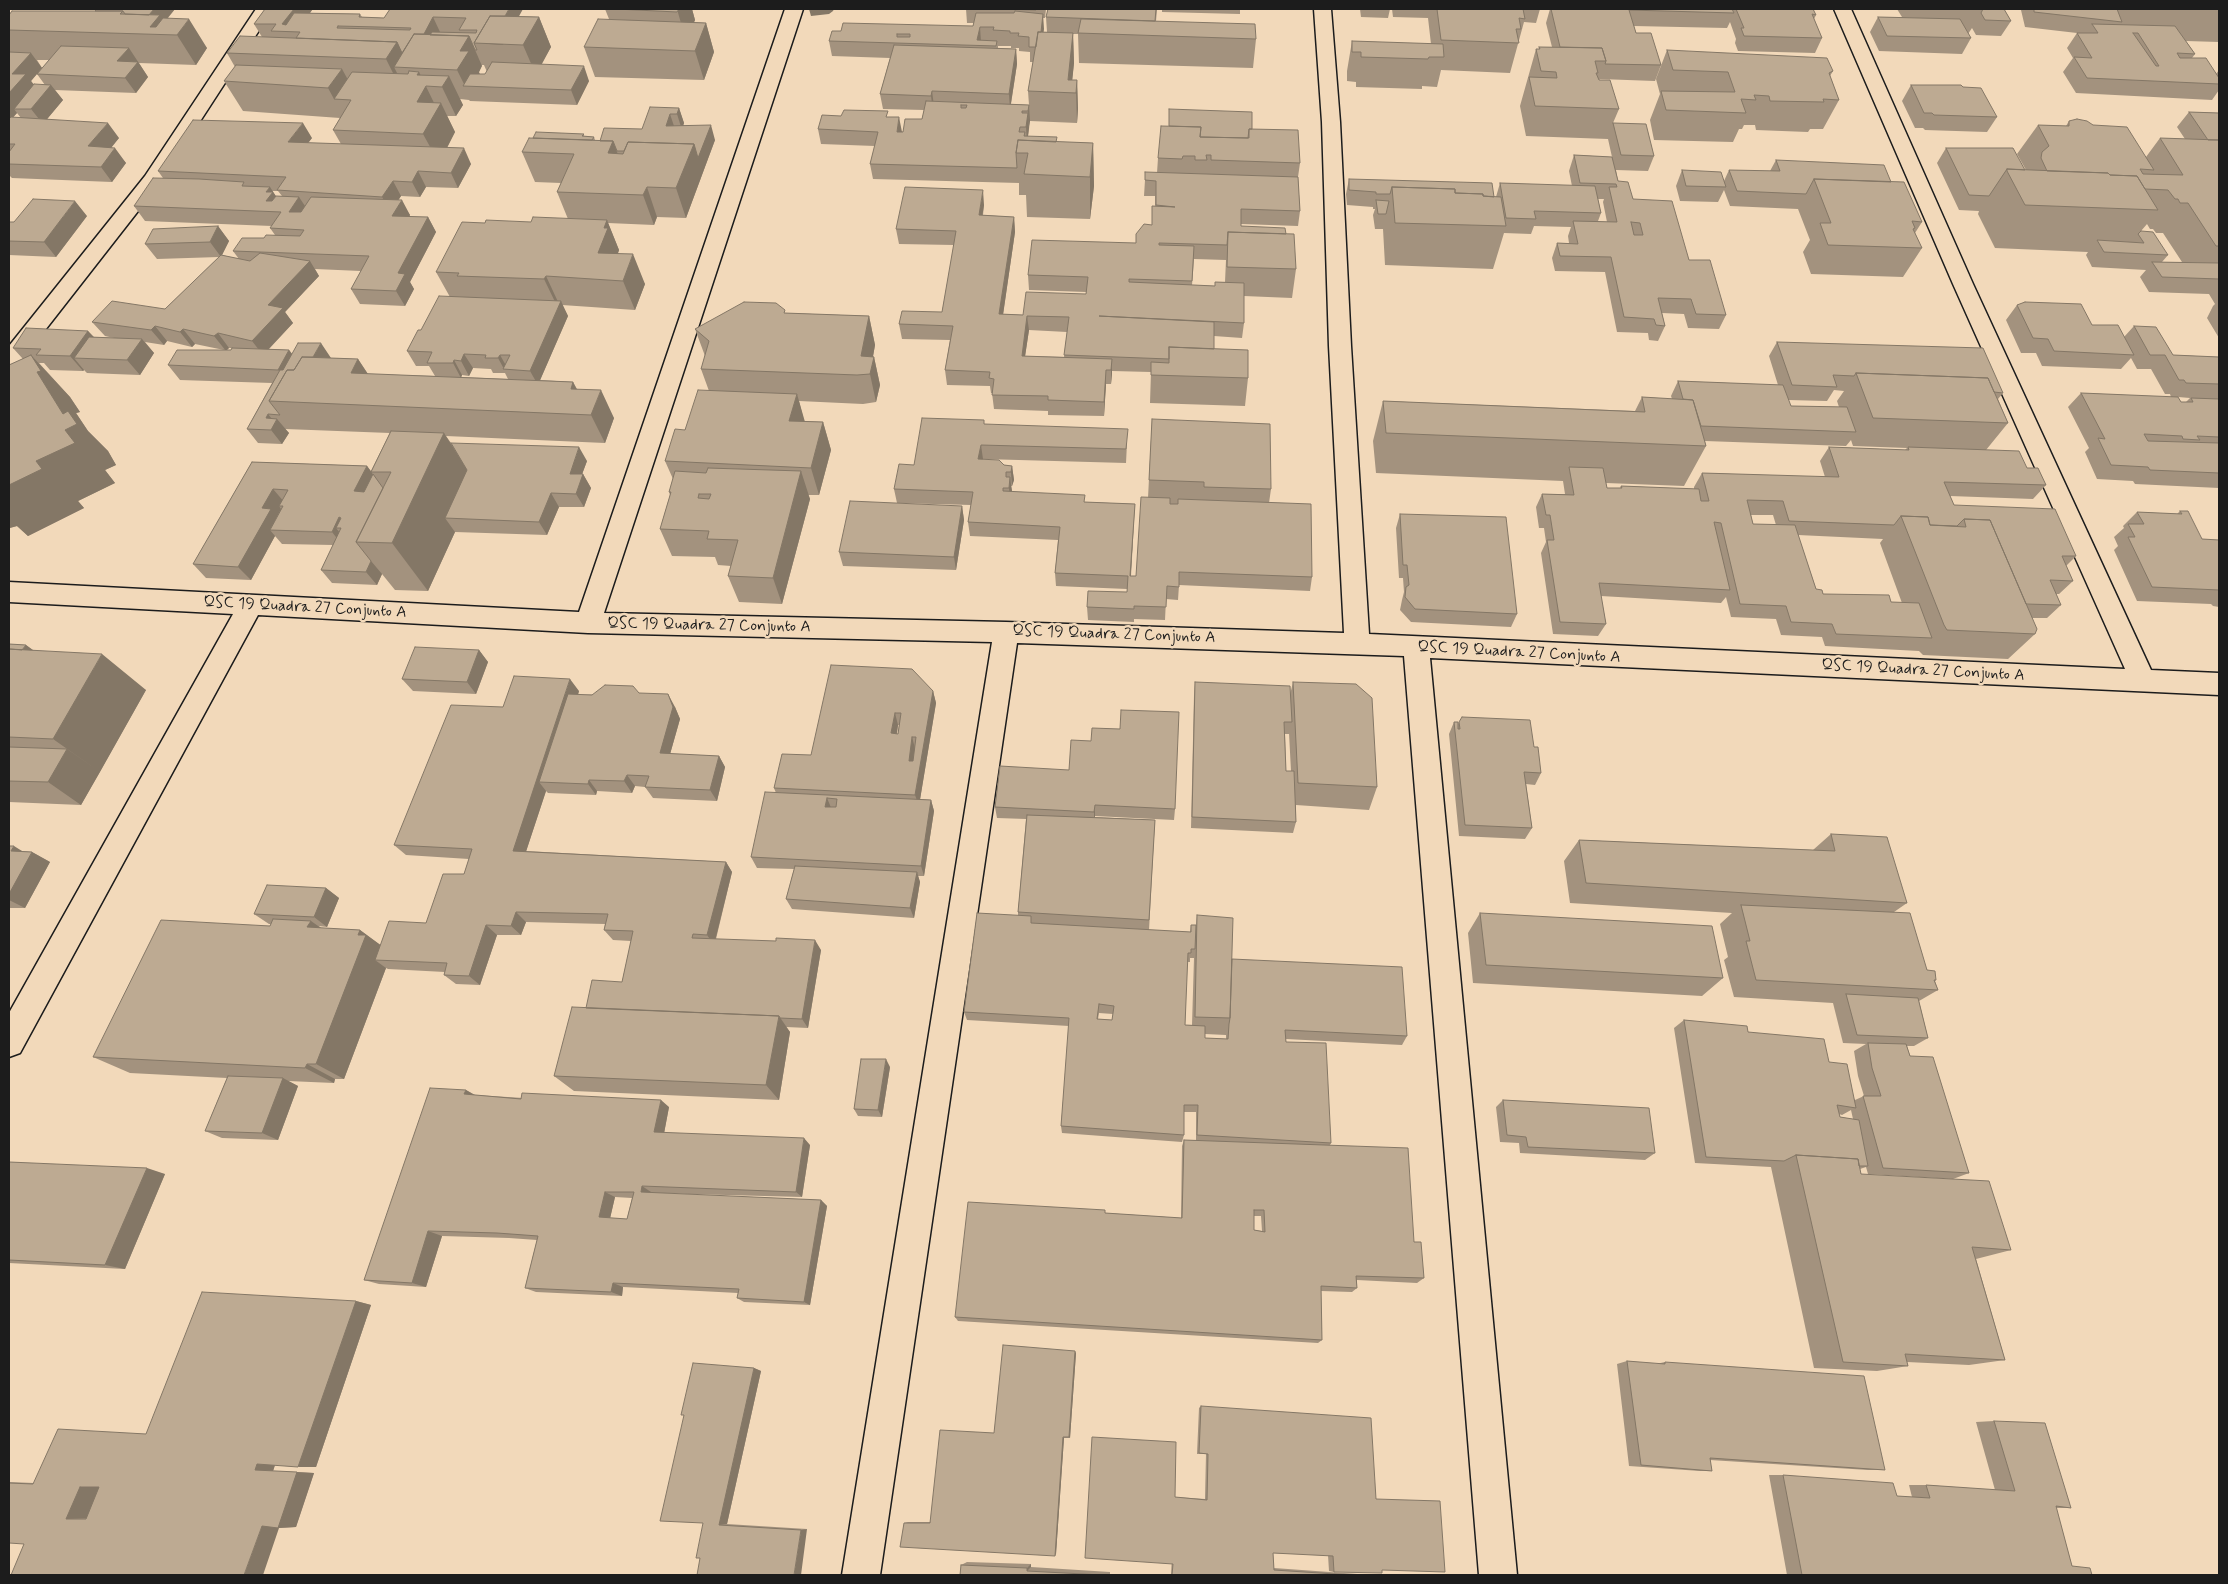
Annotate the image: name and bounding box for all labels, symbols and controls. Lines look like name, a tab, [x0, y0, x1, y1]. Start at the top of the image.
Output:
street label: QSC 19 Quadra 27 Conjunto A	[203, 593, 407, 623]
street label: QSC 19 Quadra 27 Conjunto A	[607, 615, 811, 637]
street label: QSC 19 Quadra 27 Conjunto A	[1012, 622, 1216, 648]
street label: QSC 19 Quadra 27 Conjunto A	[1417, 638, 1621, 668]
street label: QSC 19 Quadra 27 Conjunto A	[1821, 656, 2025, 686]

